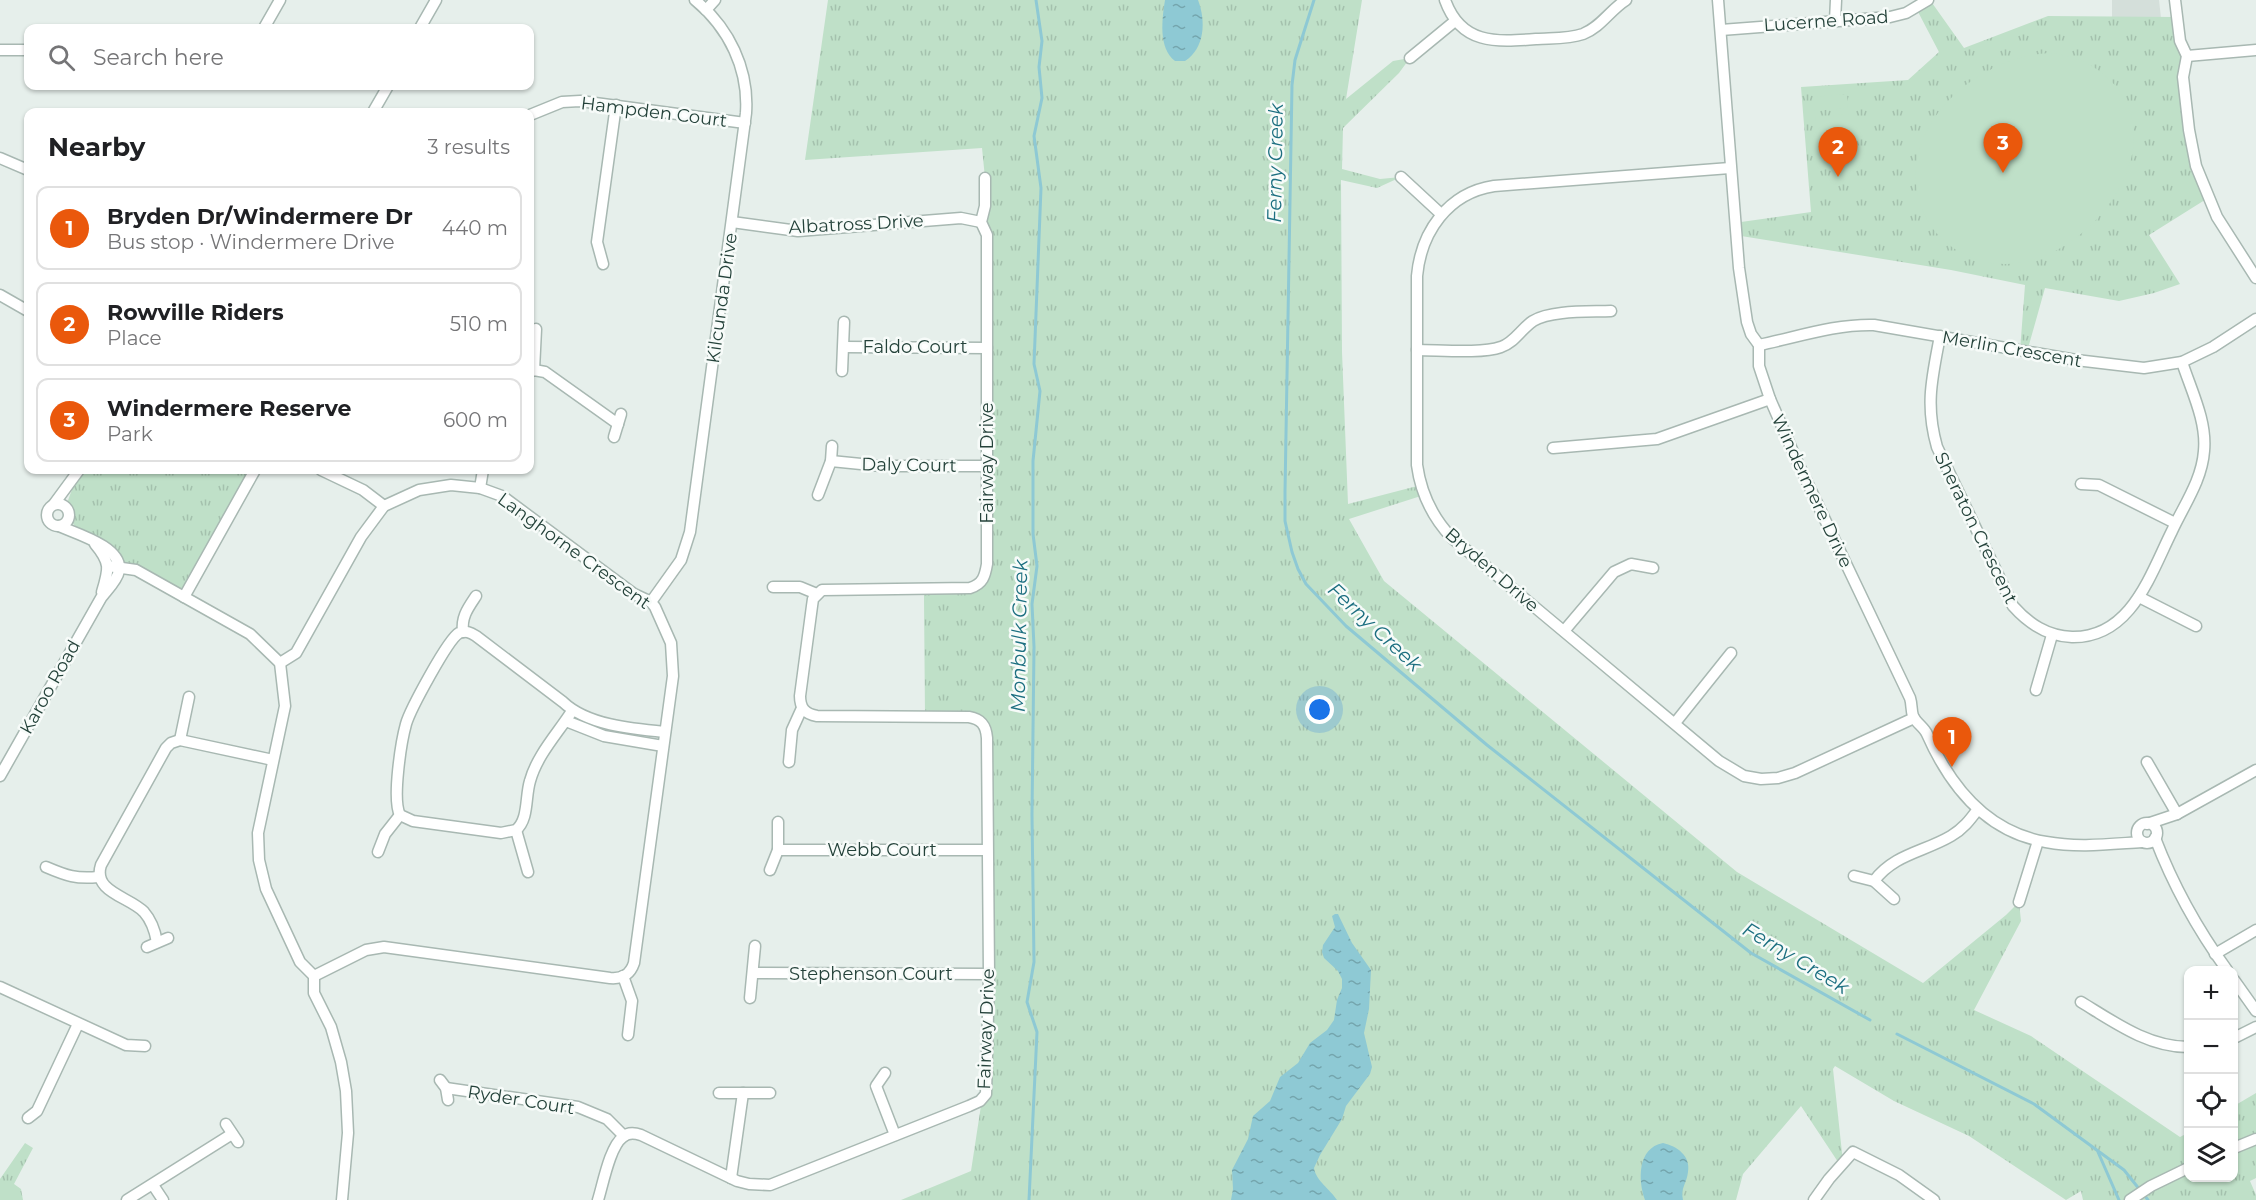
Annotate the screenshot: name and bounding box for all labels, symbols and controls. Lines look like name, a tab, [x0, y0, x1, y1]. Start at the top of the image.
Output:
street label: Lucerne Road	[1763, 6, 1889, 36]
search box	[24, 24, 534, 90]
icon: search	[45, 41, 78, 74]
text: Search here	[93, 44, 224, 71]
street label: Hampden Court	[580, 92, 728, 132]
water label: Ferny Creek	[1262, 102, 1288, 223]
pin: 3	[1984, 124, 2022, 173]
pin: 2	[1818, 128, 1858, 177]
text: Nearby	[48, 131, 145, 163]
text: 3 results	[427, 135, 510, 159]
text: Bryden Dr/Windermere Dr	[107, 203, 413, 230]
street label: Albatross Drive	[788, 209, 924, 239]
text: 1	[66, 216, 73, 240]
text: 440 m	[442, 216, 508, 240]
text: Bus stop · Windermere Drive	[107, 230, 395, 254]
street label: Kilcunda Drive	[702, 231, 742, 365]
text: Rowville Riders	[107, 299, 284, 326]
text: 2	[64, 312, 75, 336]
text: 510 m	[450, 312, 508, 336]
text: Place	[107, 326, 162, 350]
street label: Merlin Crescent	[1940, 326, 2084, 372]
street label: Faldo Court	[862, 336, 968, 358]
text: Windermere Reserve	[107, 395, 351, 422]
street label: Fairway Drive	[976, 402, 998, 524]
text: 3	[64, 408, 75, 432]
text: 600 m	[443, 408, 508, 432]
street label: Windermere Drive	[1767, 411, 1857, 571]
text: Park	[107, 422, 153, 446]
street label: Sheraton Crescent	[1930, 449, 2022, 607]
street label: Daly Court	[861, 453, 957, 477]
street label: Langhorne Crescent	[493, 488, 655, 614]
street label: Bryden Drive	[1441, 523, 1544, 617]
water label: Monbulk Creek	[1006, 558, 1032, 713]
water label: Ferny Creek	[1323, 577, 1428, 677]
street label: Karoo Road	[15, 636, 85, 738]
your location	[1305, 695, 1334, 724]
pin: 1	[1932, 718, 1972, 767]
street label: Webb Court	[827, 839, 937, 861]
water label: Ferny Creek	[1739, 917, 1854, 1000]
street label: Stephenson Court	[789, 963, 953, 985]
map controls	[2184, 966, 2238, 1182]
button: +	[2184, 966, 2238, 1020]
street label: Fairway Drive	[973, 968, 999, 1090]
button: −	[2184, 1020, 2238, 1074]
button: locate	[2184, 1074, 2238, 1128]
street label: Ryder Court	[466, 1081, 576, 1119]
button: layers	[2184, 1128, 2238, 1182]

